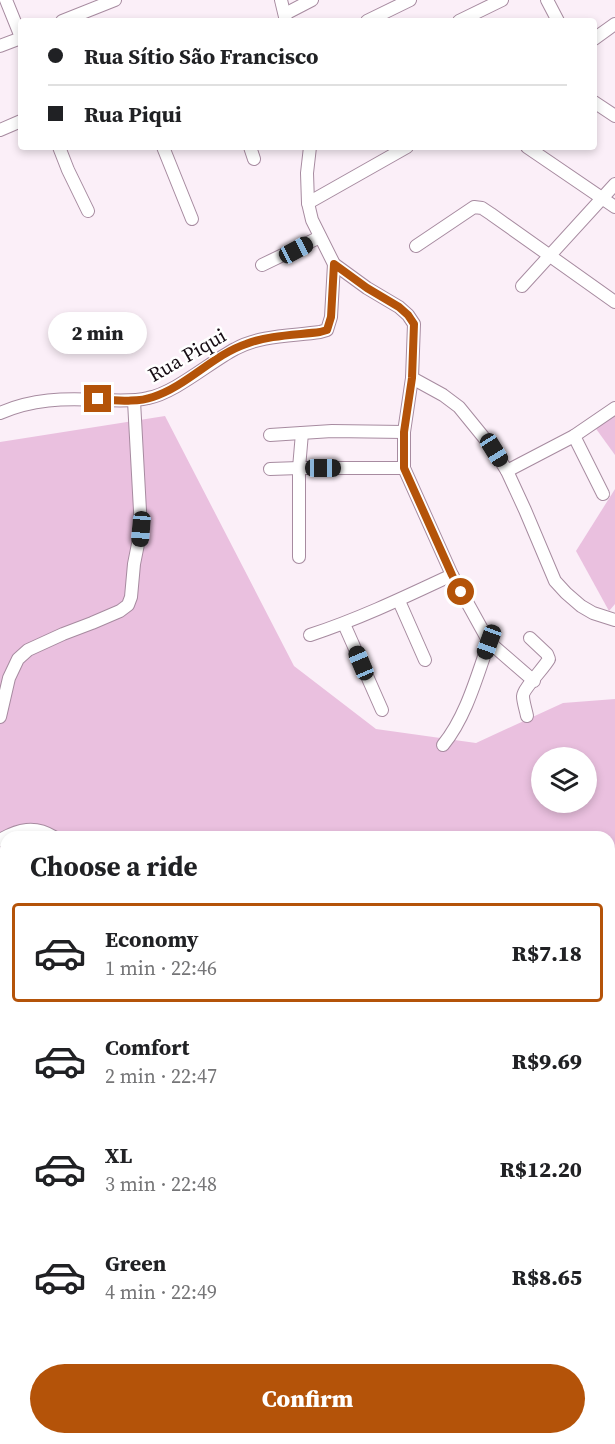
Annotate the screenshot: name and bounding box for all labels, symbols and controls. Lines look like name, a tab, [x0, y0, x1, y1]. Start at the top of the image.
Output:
text: Rua Sítio São Francisco	[84, 41, 318, 71]
text: Rua Piqui	[84, 99, 182, 129]
car	[276, 234, 316, 266]
callout: 2 min	[48, 312, 148, 354]
text: 2 min	[71, 319, 124, 347]
street label: Rua Piqui	[143, 321, 231, 389]
route end	[84, 385, 111, 412]
car	[477, 430, 511, 470]
car	[305, 459, 341, 477]
car	[130, 510, 152, 548]
route start	[447, 578, 474, 605]
car	[474, 622, 504, 662]
car	[346, 643, 376, 683]
map controls	[531, 747, 597, 813]
button: layers	[531, 747, 597, 813]
text: Choose a ride	[30, 848, 198, 885]
text: Economy	[105, 924, 199, 954]
icon: car	[33, 926, 87, 980]
text: R$7.18	[512, 938, 582, 968]
text: 1 min · 22:46	[105, 954, 217, 982]
text: Comfort	[105, 1032, 189, 1062]
icon: car	[33, 1034, 87, 1088]
text: R$9.69	[512, 1046, 582, 1076]
text: 2 min · 22:47	[105, 1062, 217, 1090]
text: XL	[105, 1140, 132, 1170]
icon: car	[33, 1142, 87, 1196]
text: R$12.20	[500, 1154, 582, 1184]
text: 3 min · 22:48	[105, 1170, 217, 1198]
text: Green	[105, 1248, 166, 1278]
icon: car	[33, 1250, 87, 1304]
text: R$8.65	[512, 1262, 582, 1292]
text: 4 min · 22:49	[105, 1278, 217, 1306]
button: Confirm	[30, 1364, 585, 1433]

